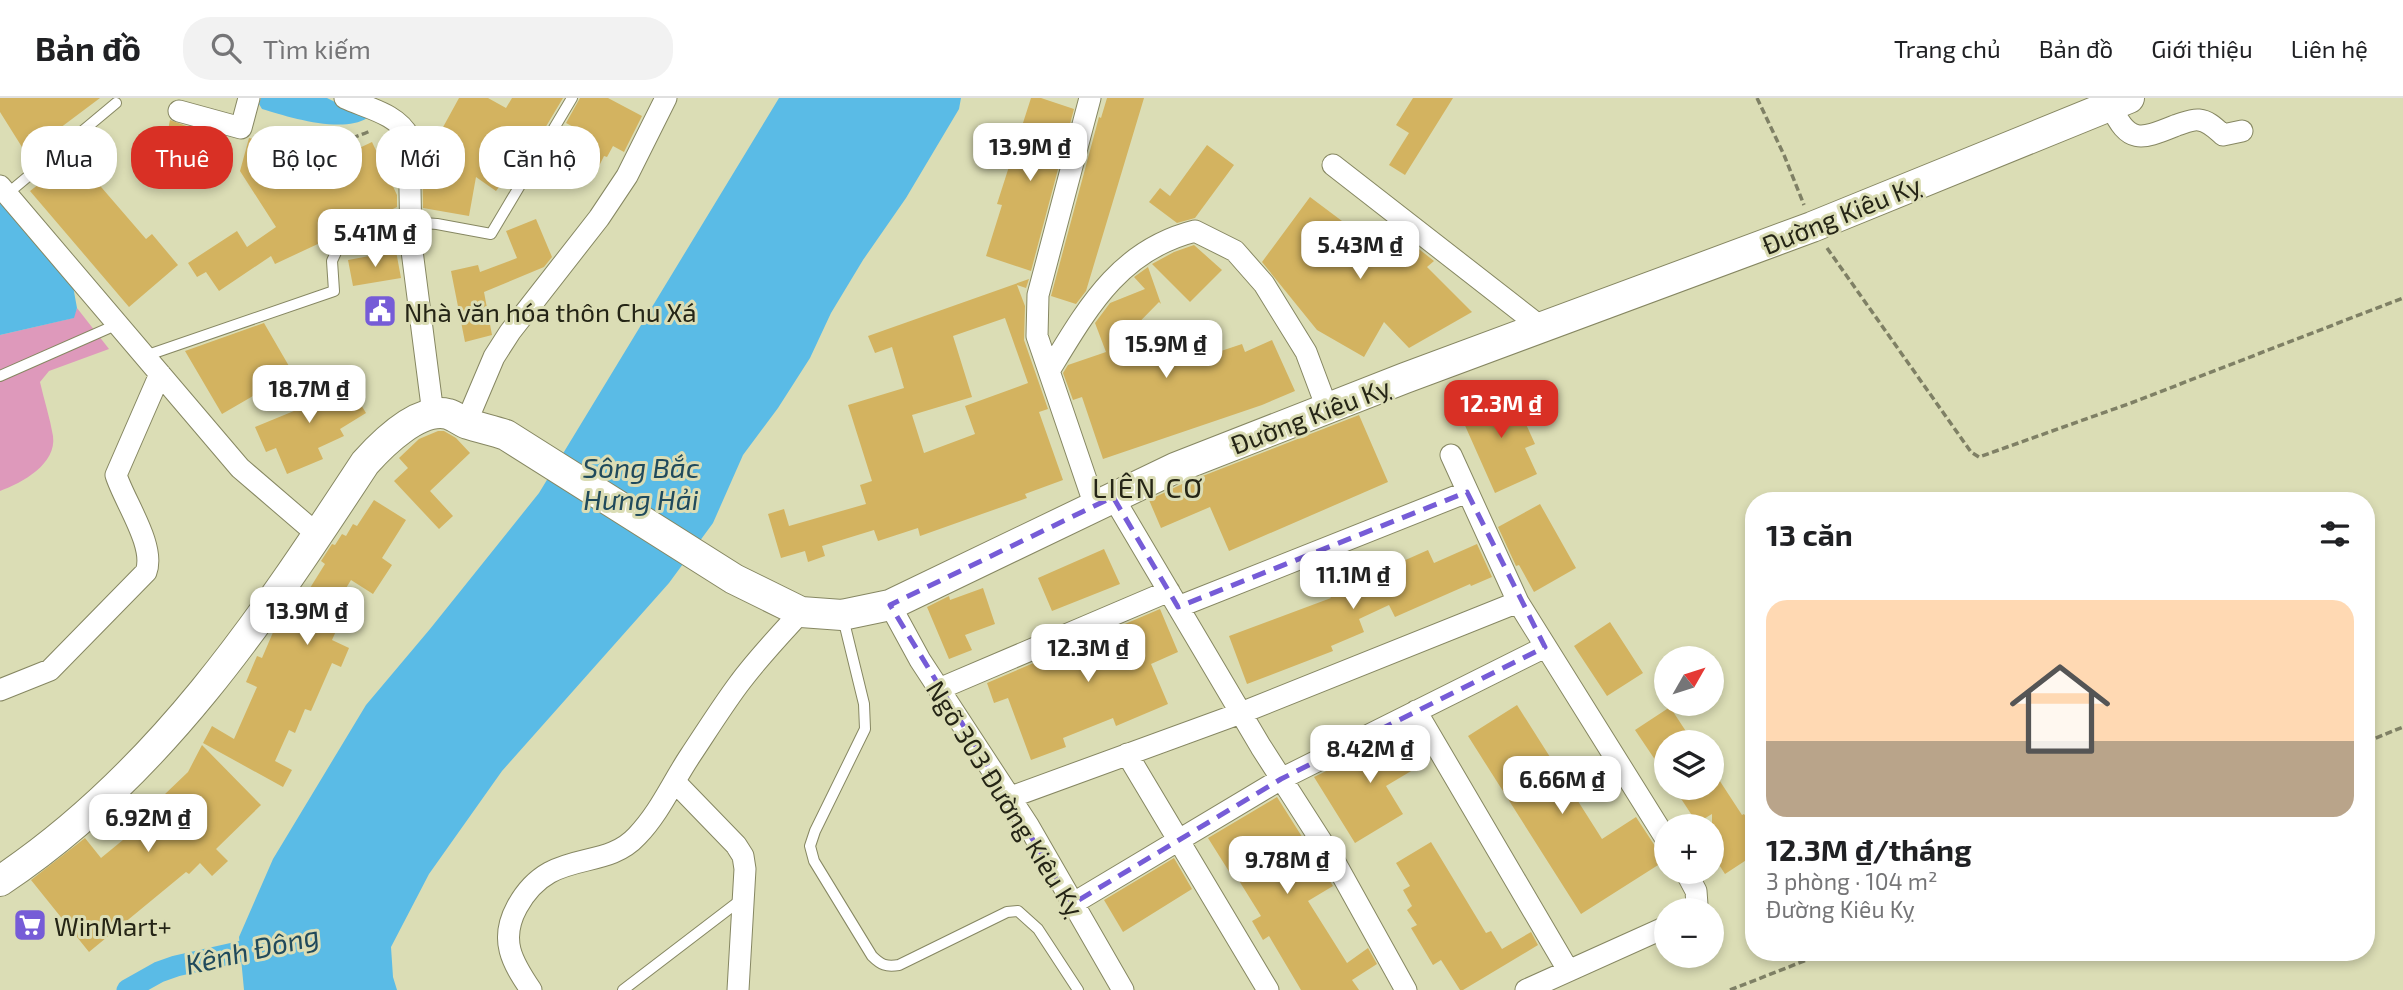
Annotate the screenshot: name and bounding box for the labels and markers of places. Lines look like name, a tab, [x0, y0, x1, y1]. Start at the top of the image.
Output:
pin: 13.9M ₫	[965, 123, 1095, 183]
pin: 5.41M ₫	[310, 209, 440, 269]
pin: 5.43M ₫	[1295, 222, 1425, 281]
public building icon: Nhà văn hóa thôn Chu Xá	[361, 292, 399, 330]
place label: Nhà văn hóa thôn Chu Xá	[404, 296, 697, 327]
pin: 15.9M ₫	[1101, 320, 1231, 380]
pin: 18.7M ₫	[244, 366, 374, 425]
pin: 12.3M ₫	[1436, 380, 1566, 440]
pin: 11.1M ₫	[1288, 552, 1418, 611]
pin: 13.9M ₫	[242, 588, 372, 647]
pin: 12.3M ₫	[1023, 624, 1153, 684]
pin: 8.42M ₫	[1305, 726, 1435, 785]
pin: 6.66M ₫	[1497, 756, 1627, 816]
pin: 6.92M ₫	[83, 794, 213, 854]
pin: 9.78M ₫	[1222, 836, 1352, 896]
supermarket icon: WinMart+	[11, 906, 49, 944]
place label: WinMart+	[54, 910, 172, 941]

